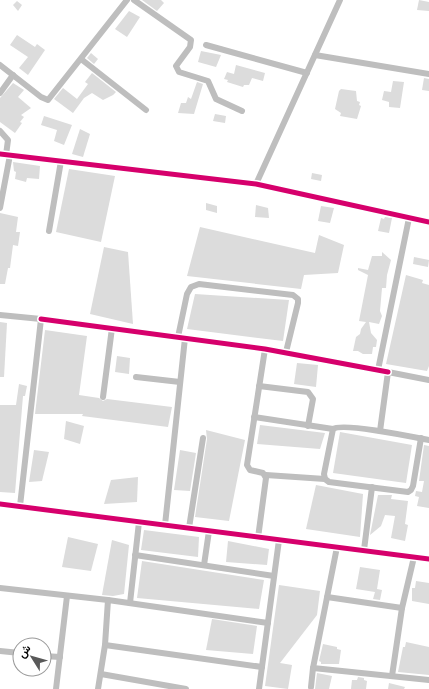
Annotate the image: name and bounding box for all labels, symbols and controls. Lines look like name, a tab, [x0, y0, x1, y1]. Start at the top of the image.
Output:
north arrow	[12, 637, 52, 677]
text: ش	[16, 643, 34, 660]

